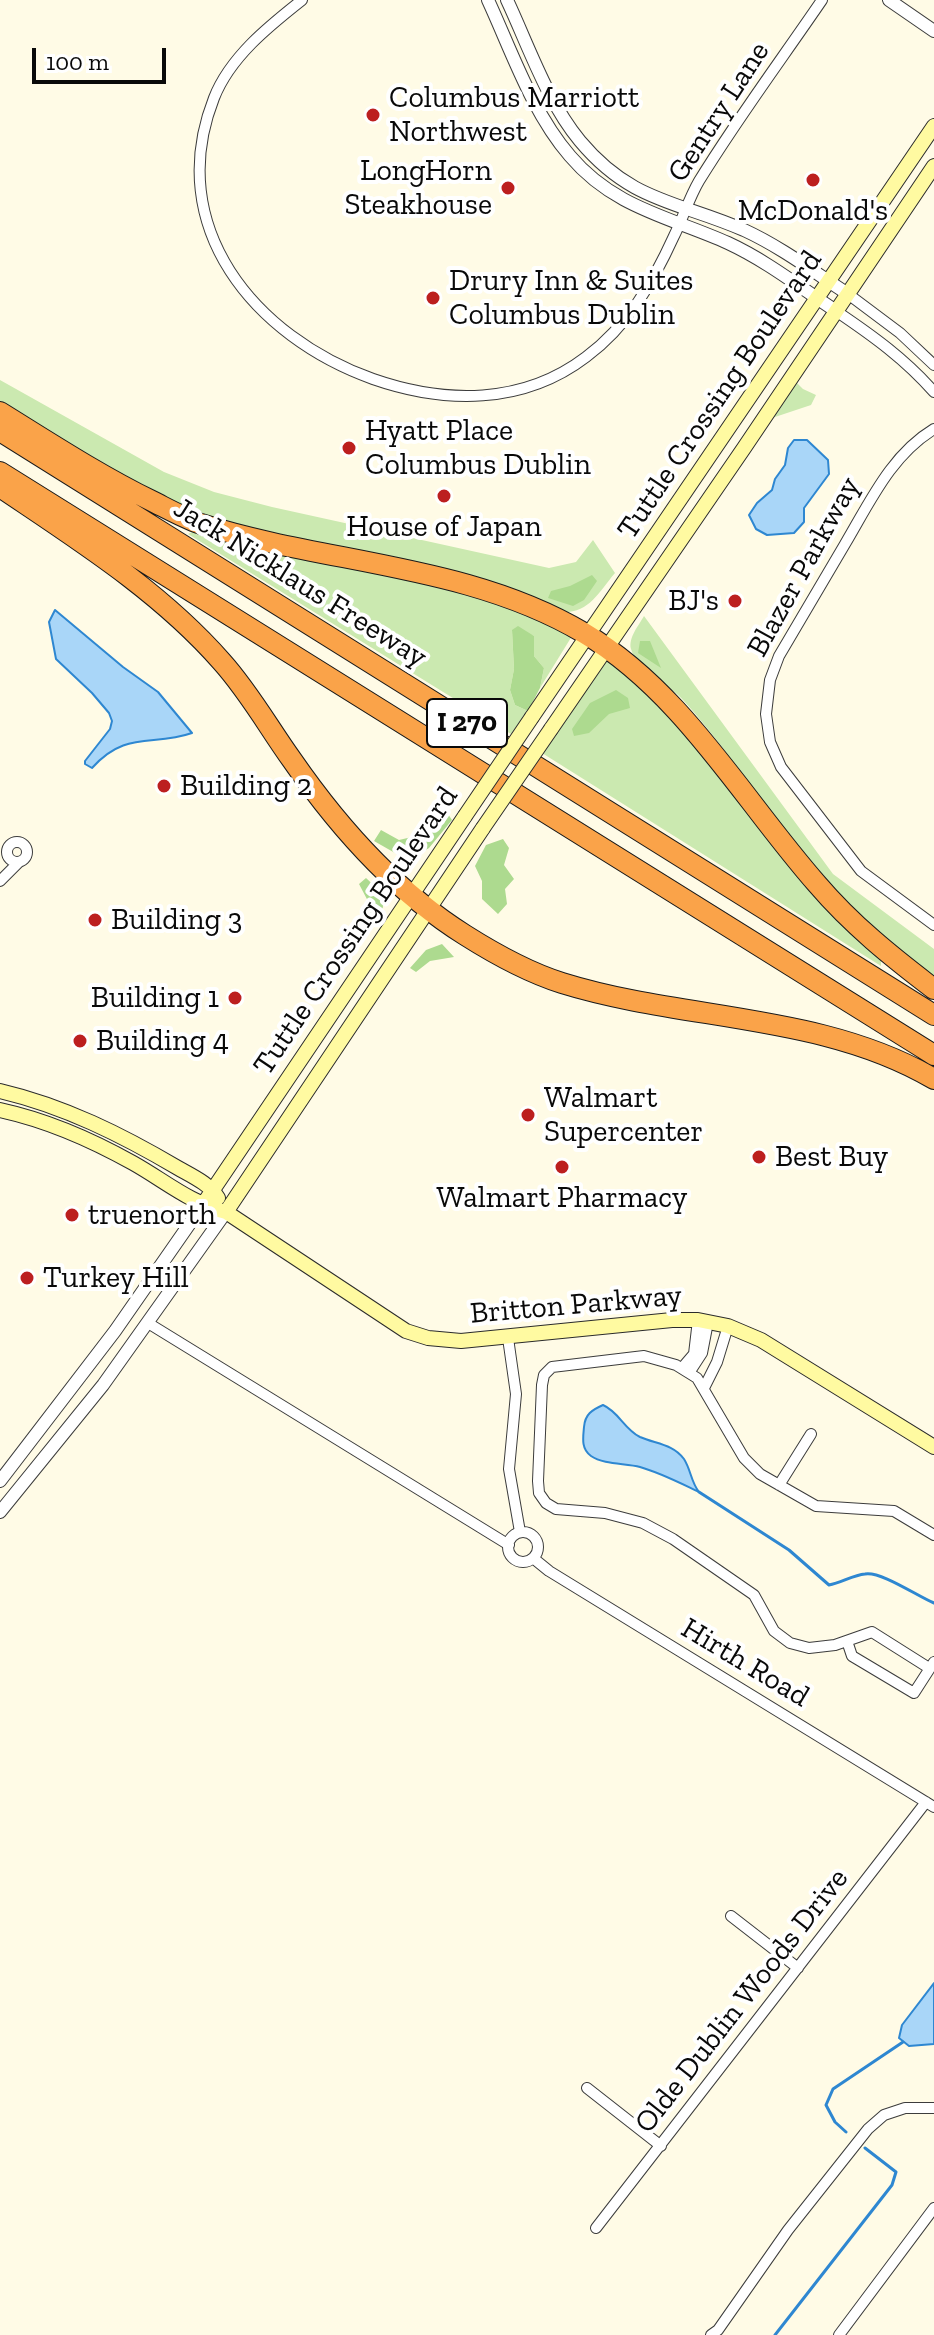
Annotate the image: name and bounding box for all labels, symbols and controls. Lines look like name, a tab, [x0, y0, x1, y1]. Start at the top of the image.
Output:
scale bar	[36, 32, 170, 82]
street label: Gentry Lane	[660, 35, 778, 189]
text: 100 m	[46, 47, 109, 76]
place label: Columbus Marriott Northwest	[389, 80, 639, 150]
marker: Columbus Marriott Northwest	[364, 106, 382, 124]
place label: LongHorn Steakhouse	[344, 153, 492, 224]
marker: McDonald's	[804, 171, 822, 189]
marker: LongHorn Steakhouse	[499, 179, 517, 197]
place label: McDonald's	[738, 193, 888, 229]
street label: Tuttle Crossing Boulevard	[610, 244, 830, 546]
place label: Drury Inn & Suites Columbus Dublin	[449, 263, 693, 334]
marker: Drury Inn & Suites Columbus Dublin	[424, 289, 442, 307]
place label: Hyatt Place Columbus Dublin	[365, 413, 591, 484]
marker: Hyatt Place Columbus Dublin	[340, 439, 358, 457]
street label: Blazer Parkway	[740, 471, 868, 663]
marker: House of Japan	[435, 487, 453, 505]
street label: Jack Nicklaus Freeway	[167, 490, 433, 676]
place label: House of Japan	[346, 509, 542, 545]
place label: BJ's	[668, 583, 719, 619]
marker: BJ's	[726, 592, 744, 610]
road number: I 270	[427, 699, 507, 747]
place label: Building 2	[180, 768, 312, 804]
marker: Building 2	[155, 777, 173, 795]
street label: Tuttle Crossing Boulevard	[246, 780, 466, 1082]
place label: Building 3	[111, 902, 242, 938]
marker: Building 3	[86, 911, 104, 929]
place label: Building 1	[91, 980, 219, 1016]
marker: Building 1	[226, 989, 244, 1007]
place label: Building 4	[96, 1023, 229, 1059]
marker: Building 4	[71, 1032, 89, 1050]
place label: Walmart Supercenter	[544, 1080, 703, 1150]
marker: Walmart Supercenter	[519, 1106, 537, 1124]
place label: Best Buy	[775, 1139, 888, 1175]
marker: Best Buy	[750, 1148, 768, 1166]
marker: Walmart Pharmacy	[553, 1158, 571, 1176]
place label: Walmart Pharmacy	[437, 1180, 687, 1216]
place label: truenorth	[88, 1197, 216, 1233]
marker: truenorth	[63, 1206, 81, 1224]
place label: Turkey Hill	[43, 1260, 189, 1296]
marker: Turkey Hill	[18, 1269, 36, 1287]
street label: Britton Parkway	[469, 1278, 683, 1332]
street label: Hirth Road	[674, 1611, 816, 1715]
street label: Olde Dublin Woods Drive	[628, 1862, 856, 2140]

